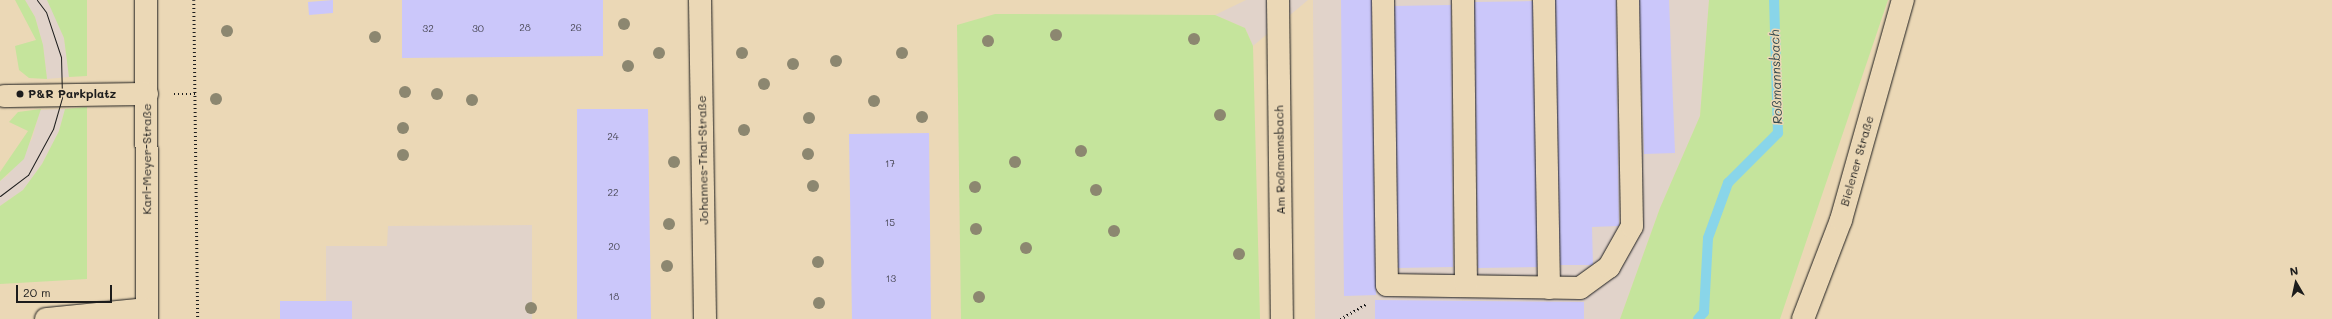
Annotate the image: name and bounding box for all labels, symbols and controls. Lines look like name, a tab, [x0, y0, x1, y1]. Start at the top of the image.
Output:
house number: 28	[519, 22, 531, 34]
house number: 26	[570, 22, 582, 34]
house number: 32	[422, 23, 434, 35]
house number: 30	[472, 23, 484, 35]
water label: Roßmannsbach	[1767, 29, 1785, 125]
place label: P&R Parkplatz	[28, 87, 116, 101]
marker: P&R Parkplatz	[15, 89, 25, 99]
street label: Johannes-Thal-Straße	[695, 95, 711, 225]
street label: Karl-Meyer-Straße	[140, 103, 154, 215]
street label: Am Roßmannsbach	[1272, 105, 1288, 215]
street label: Bielener Straße	[1837, 114, 1877, 208]
house number: 24	[607, 131, 619, 143]
house number: 17	[885, 158, 895, 170]
house number: 22	[607, 187, 619, 199]
house number: 15	[885, 217, 895, 229]
house number: 20	[608, 241, 620, 253]
north arrow	[2276, 263, 2316, 303]
text: N	[2289, 263, 2299, 279]
house number: 13	[886, 273, 896, 285]
scale bar	[18, 277, 114, 303]
text: 20 m	[23, 284, 51, 300]
house number: 18	[609, 291, 619, 303]

